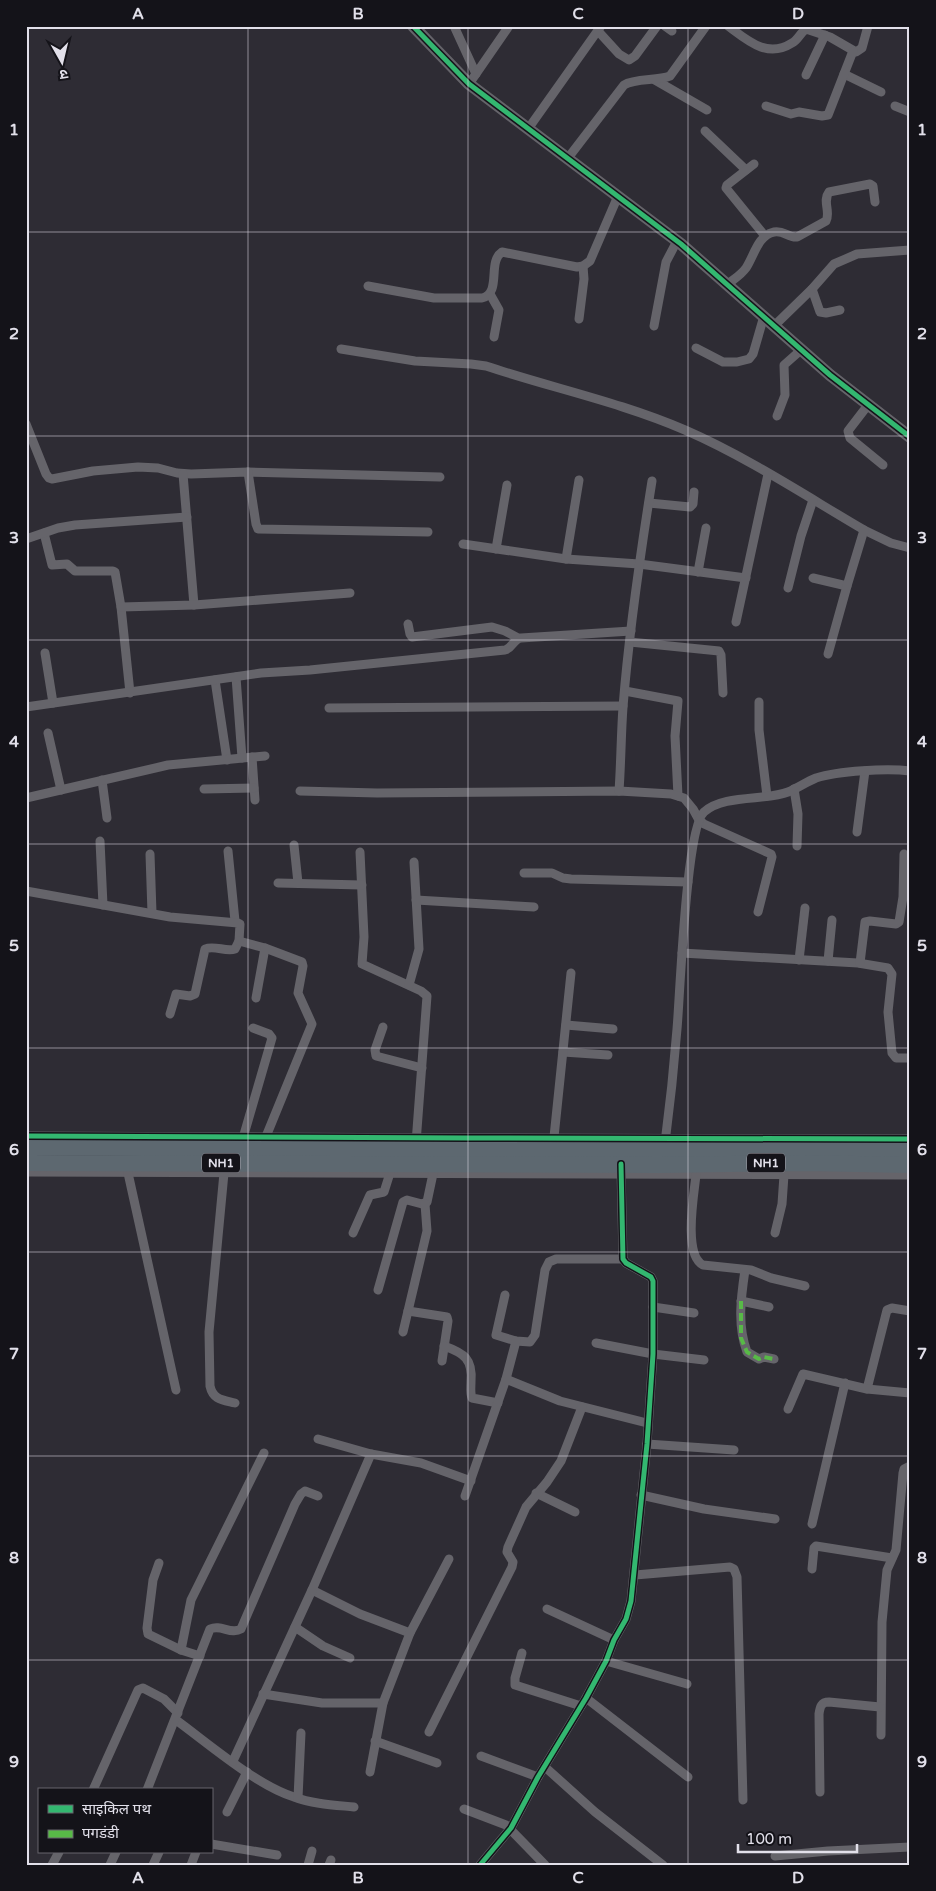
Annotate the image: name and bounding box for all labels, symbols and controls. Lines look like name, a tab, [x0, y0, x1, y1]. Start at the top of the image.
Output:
text: A	[132, 4, 144, 24]
text: B	[352, 4, 364, 24]
text: C	[572, 4, 584, 24]
text: D	[792, 4, 804, 24]
north arrow	[38, 38, 88, 88]
text: उ	[58, 65, 69, 83]
text: 1	[9, 120, 19, 140]
text: 1	[917, 120, 927, 140]
text: 2	[9, 324, 19, 344]
text: 2	[917, 324, 927, 344]
text: 3	[9, 528, 19, 548]
text: 3	[917, 528, 927, 548]
text: 4	[9, 732, 19, 752]
text: 4	[917, 732, 927, 752]
text: 5	[9, 936, 19, 956]
text: 5	[917, 936, 927, 956]
text: 6	[9, 1140, 19, 1160]
text: 6	[917, 1140, 927, 1160]
road number: NH1	[202, 1154, 240, 1172]
road number: NH1	[747, 1154, 785, 1172]
text: 7	[9, 1344, 19, 1364]
text: 7	[917, 1344, 927, 1364]
text: 8	[9, 1548, 19, 1568]
text: 8	[917, 1548, 927, 1568]
text: 9	[9, 1752, 19, 1772]
text: 9	[917, 1752, 927, 1772]
legend	[38, 1788, 212, 1854]
text: साइकिल पथ	[82, 1800, 151, 1818]
scale bar	[738, 1821, 857, 1853]
text: पगडंडी	[82, 1824, 120, 1842]
text: 100 m	[746, 1830, 792, 1848]
text: A	[132, 1868, 144, 1888]
text: B	[352, 1868, 364, 1888]
text: C	[572, 1868, 584, 1888]
text: D	[792, 1868, 804, 1888]

